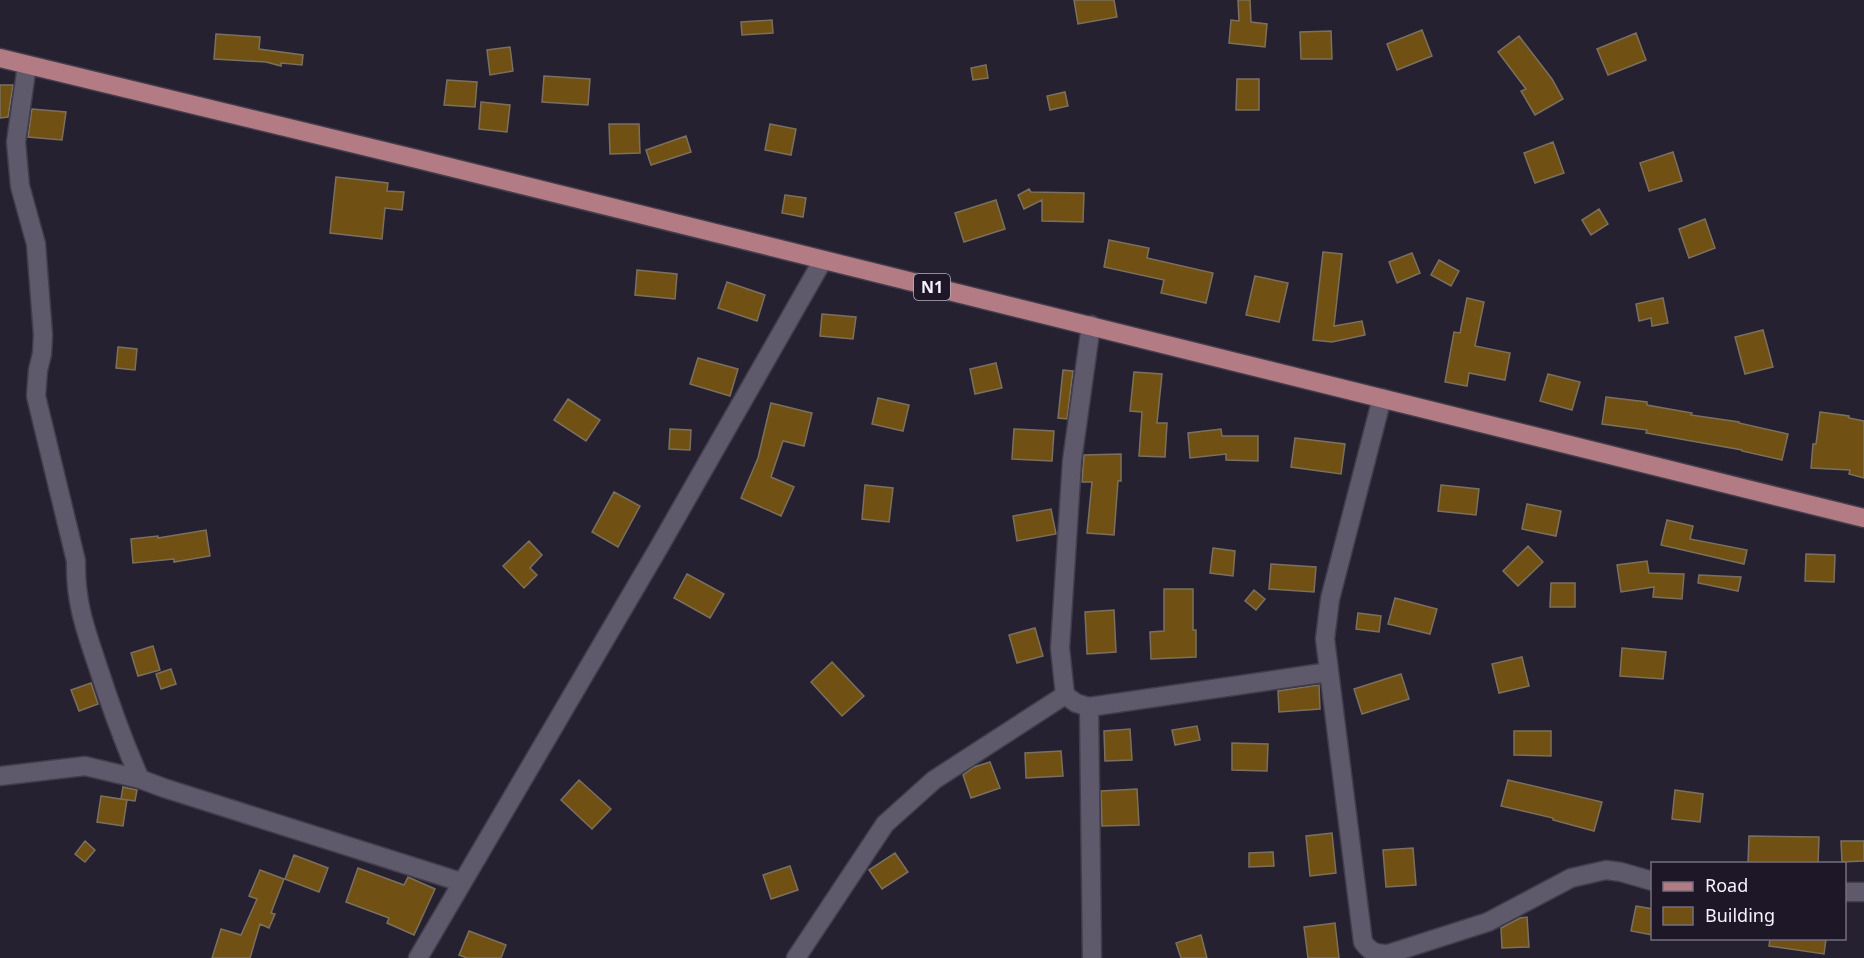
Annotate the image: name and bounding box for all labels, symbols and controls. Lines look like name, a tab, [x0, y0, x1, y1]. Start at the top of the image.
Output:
road number: N1	[914, 274, 950, 300]
legend	[1651, 862, 1846, 940]
text: Road	[1705, 873, 1748, 897]
text: Building	[1705, 903, 1775, 927]

